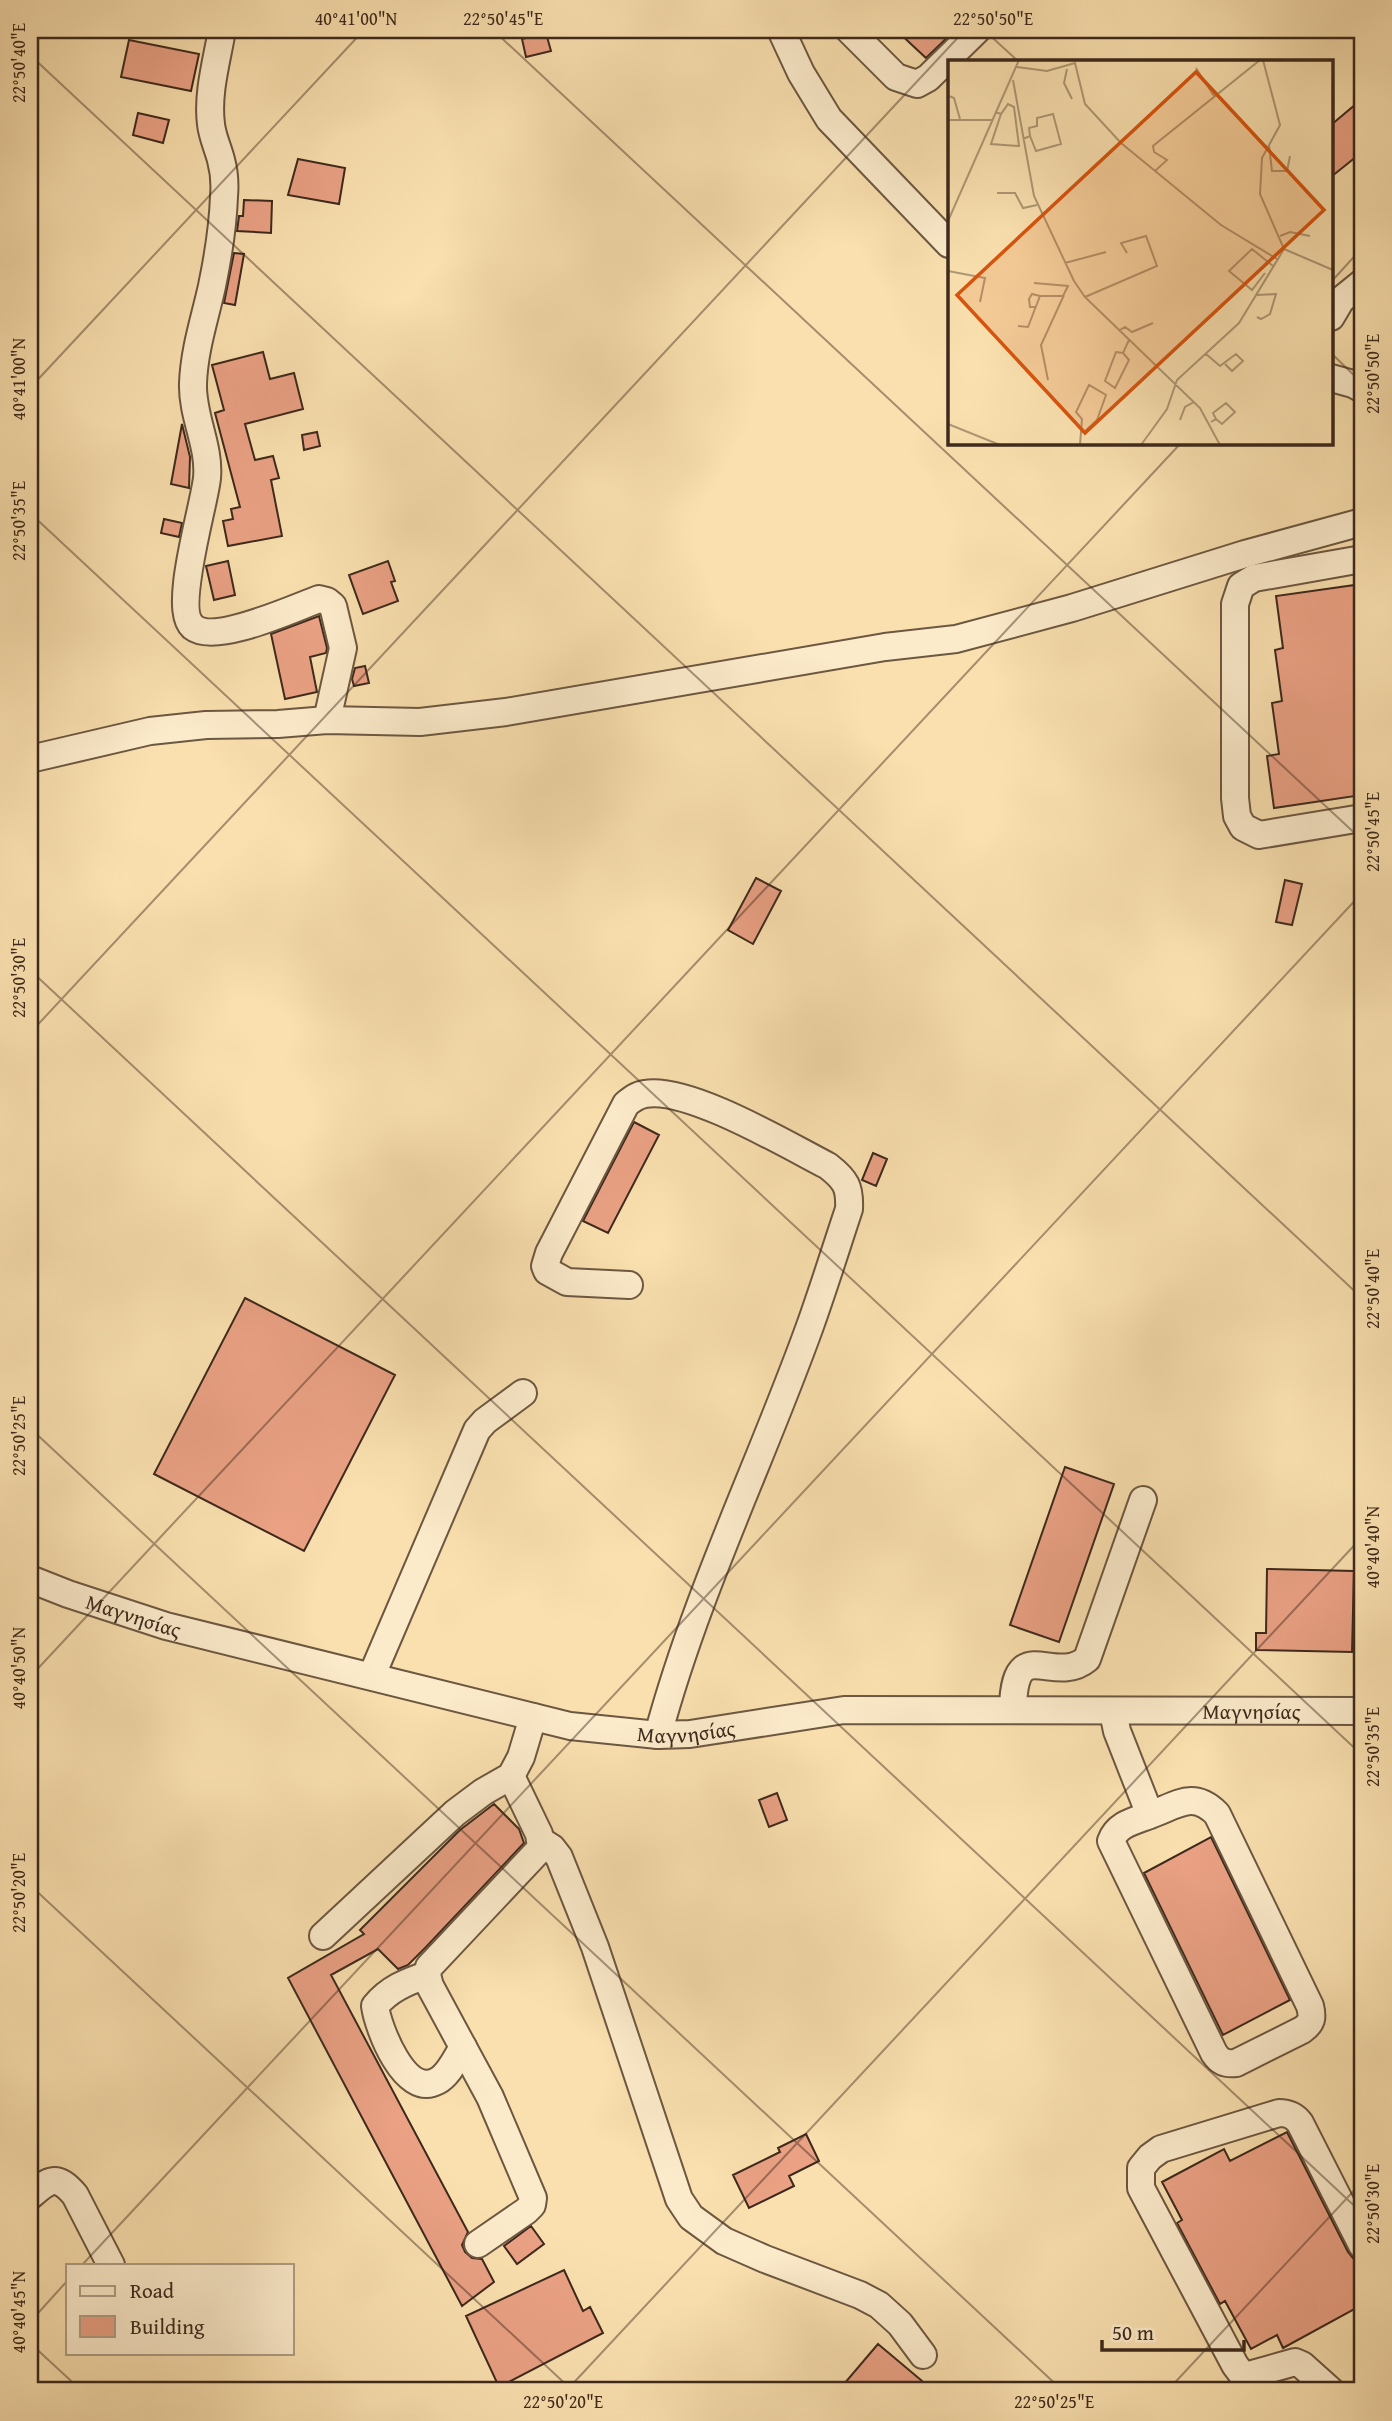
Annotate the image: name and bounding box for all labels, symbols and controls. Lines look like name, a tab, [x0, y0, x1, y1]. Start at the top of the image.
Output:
text: 40°41'00"N	[315, 5, 398, 32]
text: 22°50'45"E	[463, 5, 543, 32]
text: 22°50'50"E	[953, 5, 1033, 32]
text: 22°50'40"E	[5, 23, 32, 103]
inset map	[948, 60, 1332, 444]
text: 22°50'50"E	[1359, 334, 1386, 414]
text: 40°41'00"N	[5, 337, 32, 420]
text: 22°50'35"E	[5, 481, 32, 561]
text: 22°50'45"E	[1359, 792, 1386, 872]
text: 22°50'30"E	[5, 938, 32, 1018]
text: 22°50'40"E	[1359, 1249, 1386, 1329]
text: 22°50'25"E	[5, 1396, 32, 1476]
text: 40°40'40"N	[1359, 1505, 1386, 1588]
street label: Μαγνησίας	[82, 1585, 185, 1645]
text: 40°40'50"N	[5, 1626, 32, 1709]
street label: Μαγνησίας	[1202, 1695, 1301, 1726]
text: 22°50'35"E	[1359, 1707, 1386, 1787]
street label: Μαγνησίας	[636, 1712, 737, 1751]
text: 22°50'20"E	[5, 1853, 32, 1933]
text: 22°50'30"E	[1359, 2164, 1386, 2244]
legend	[66, 2264, 294, 2354]
text: 40°40'45"N	[5, 2270, 32, 2353]
text: Road	[130, 2275, 175, 2306]
scale bar	[1102, 2309, 1243, 2353]
text: Building	[130, 2311, 205, 2342]
text: 50 m	[1112, 2317, 1154, 2348]
text: 22°50'20"E	[523, 2388, 603, 2415]
text: 22°50'25"E	[1014, 2388, 1094, 2415]

